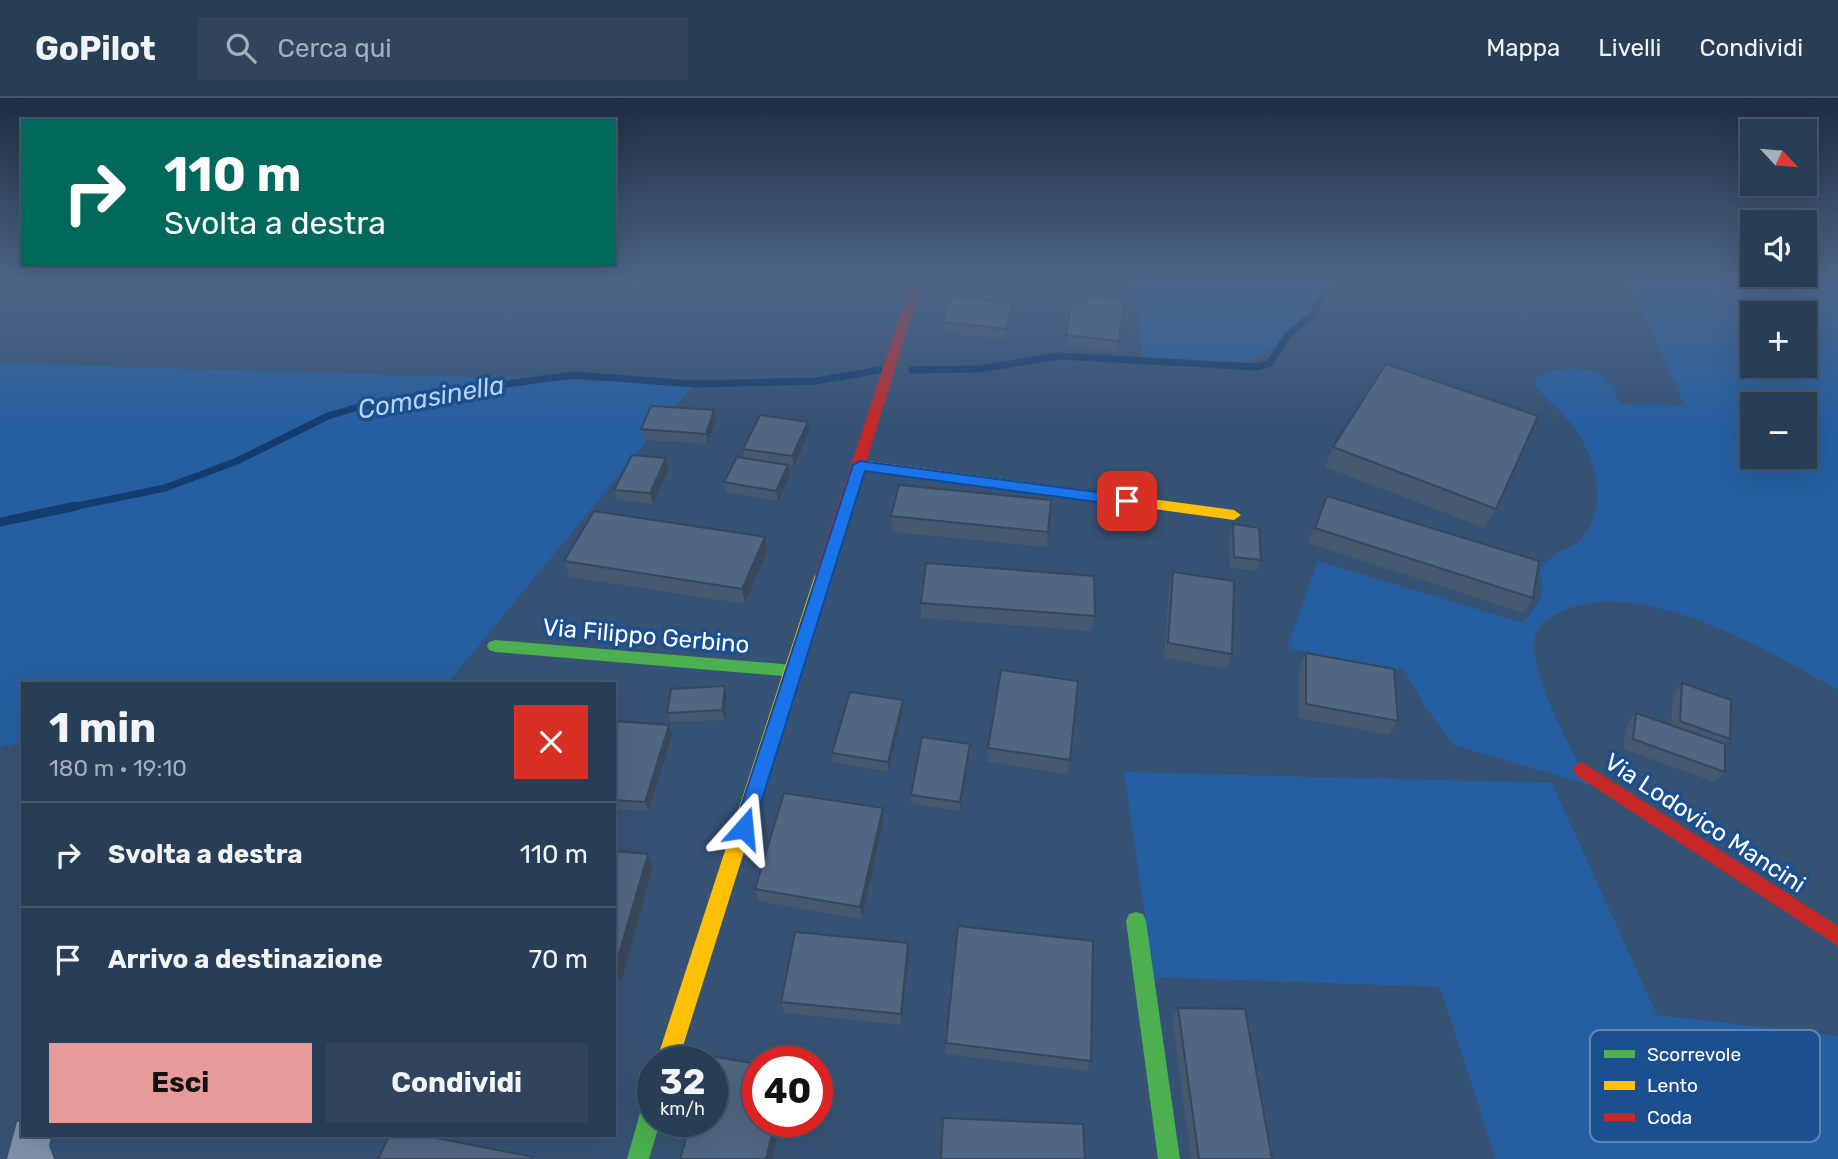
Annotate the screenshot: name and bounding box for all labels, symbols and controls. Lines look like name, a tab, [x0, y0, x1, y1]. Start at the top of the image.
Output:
search box	[198, 17, 688, 80]
text: GoPilot	[35, 29, 156, 68]
icon: search	[222, 29, 260, 67]
text: Cerca qui	[278, 33, 392, 64]
text: Mappa	[1486, 34, 1560, 62]
text: Livelli	[1598, 34, 1661, 62]
text: Condividi	[1699, 34, 1803, 62]
north arrow	[1740, 119, 1816, 196]
map controls	[1740, 119, 1817, 469]
text: 110 m	[164, 145, 301, 203]
icon: right	[49, 147, 140, 238]
text: Svolta a destra	[164, 204, 386, 242]
button: sound	[1740, 210, 1817, 287]
button: +	[1740, 301, 1817, 378]
water label: Comasinella	[355, 369, 507, 426]
button: −	[1740, 392, 1817, 469]
pin	[1097, 471, 1157, 531]
icon: arrive	[1108, 482, 1146, 520]
street label: Via Filippo Gerbino	[541, 613, 751, 659]
text: 1 min	[49, 703, 156, 753]
button: close	[514, 705, 588, 779]
street label: Via Lodovico Mancini	[1599, 748, 1811, 898]
text: 180 m · 19:10	[49, 754, 187, 782]
position arrow	[707, 791, 781, 865]
icon: right	[49, 836, 87, 874]
text: Svolta a destra	[108, 839, 303, 870]
text: 110 m	[520, 839, 588, 870]
icon: arrive	[49, 941, 87, 979]
text: Arrivo a destinazione	[108, 944, 383, 975]
text: 70 m	[529, 944, 588, 975]
legend	[1590, 1030, 1820, 1142]
button: Esci	[49, 1043, 312, 1123]
button: Condividi	[326, 1043, 588, 1123]
text: Scorrevole	[1647, 1043, 1741, 1066]
speed limit sign: 40	[742, 1046, 833, 1137]
text: 32	[660, 1061, 705, 1103]
text: Lento	[1647, 1074, 1698, 1097]
text: km/h	[660, 1098, 705, 1120]
text: Coda	[1647, 1106, 1692, 1129]

